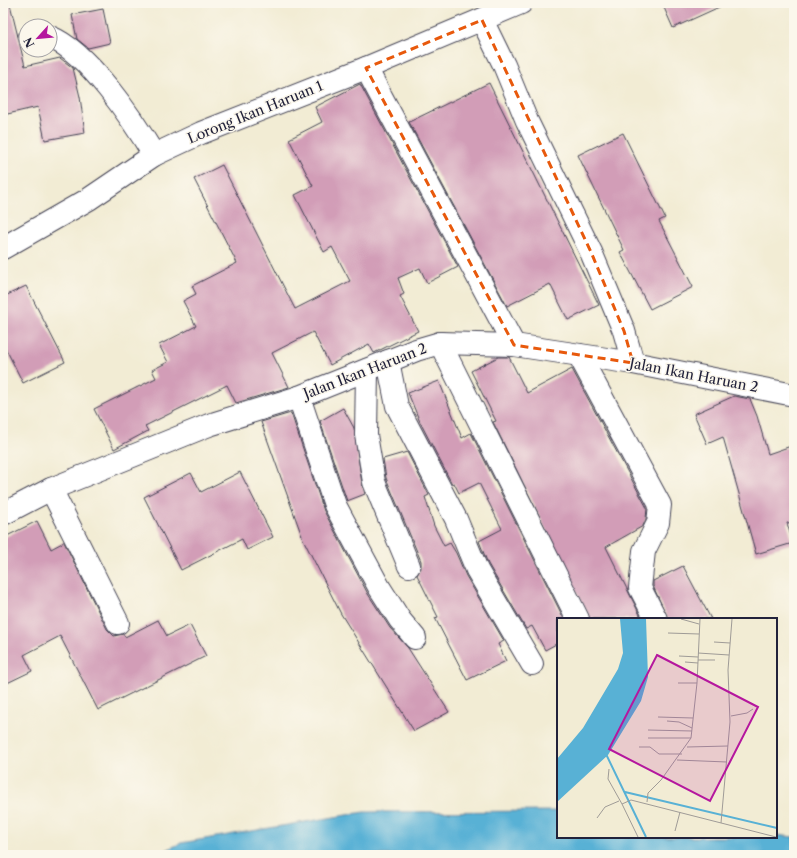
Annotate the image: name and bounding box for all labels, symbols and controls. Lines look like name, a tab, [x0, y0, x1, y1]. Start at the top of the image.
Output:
north arrow	[18, 18, 58, 58]
text: N	[20, 35, 37, 50]
street label: Lorong Ikan Haruan 1	[185, 77, 325, 147]
street label: Jalan Ikan Haruan 2	[299, 339, 429, 404]
street label: Jalan Ikan Haruan 2	[626, 353, 760, 396]
inset map	[557, 618, 777, 838]

